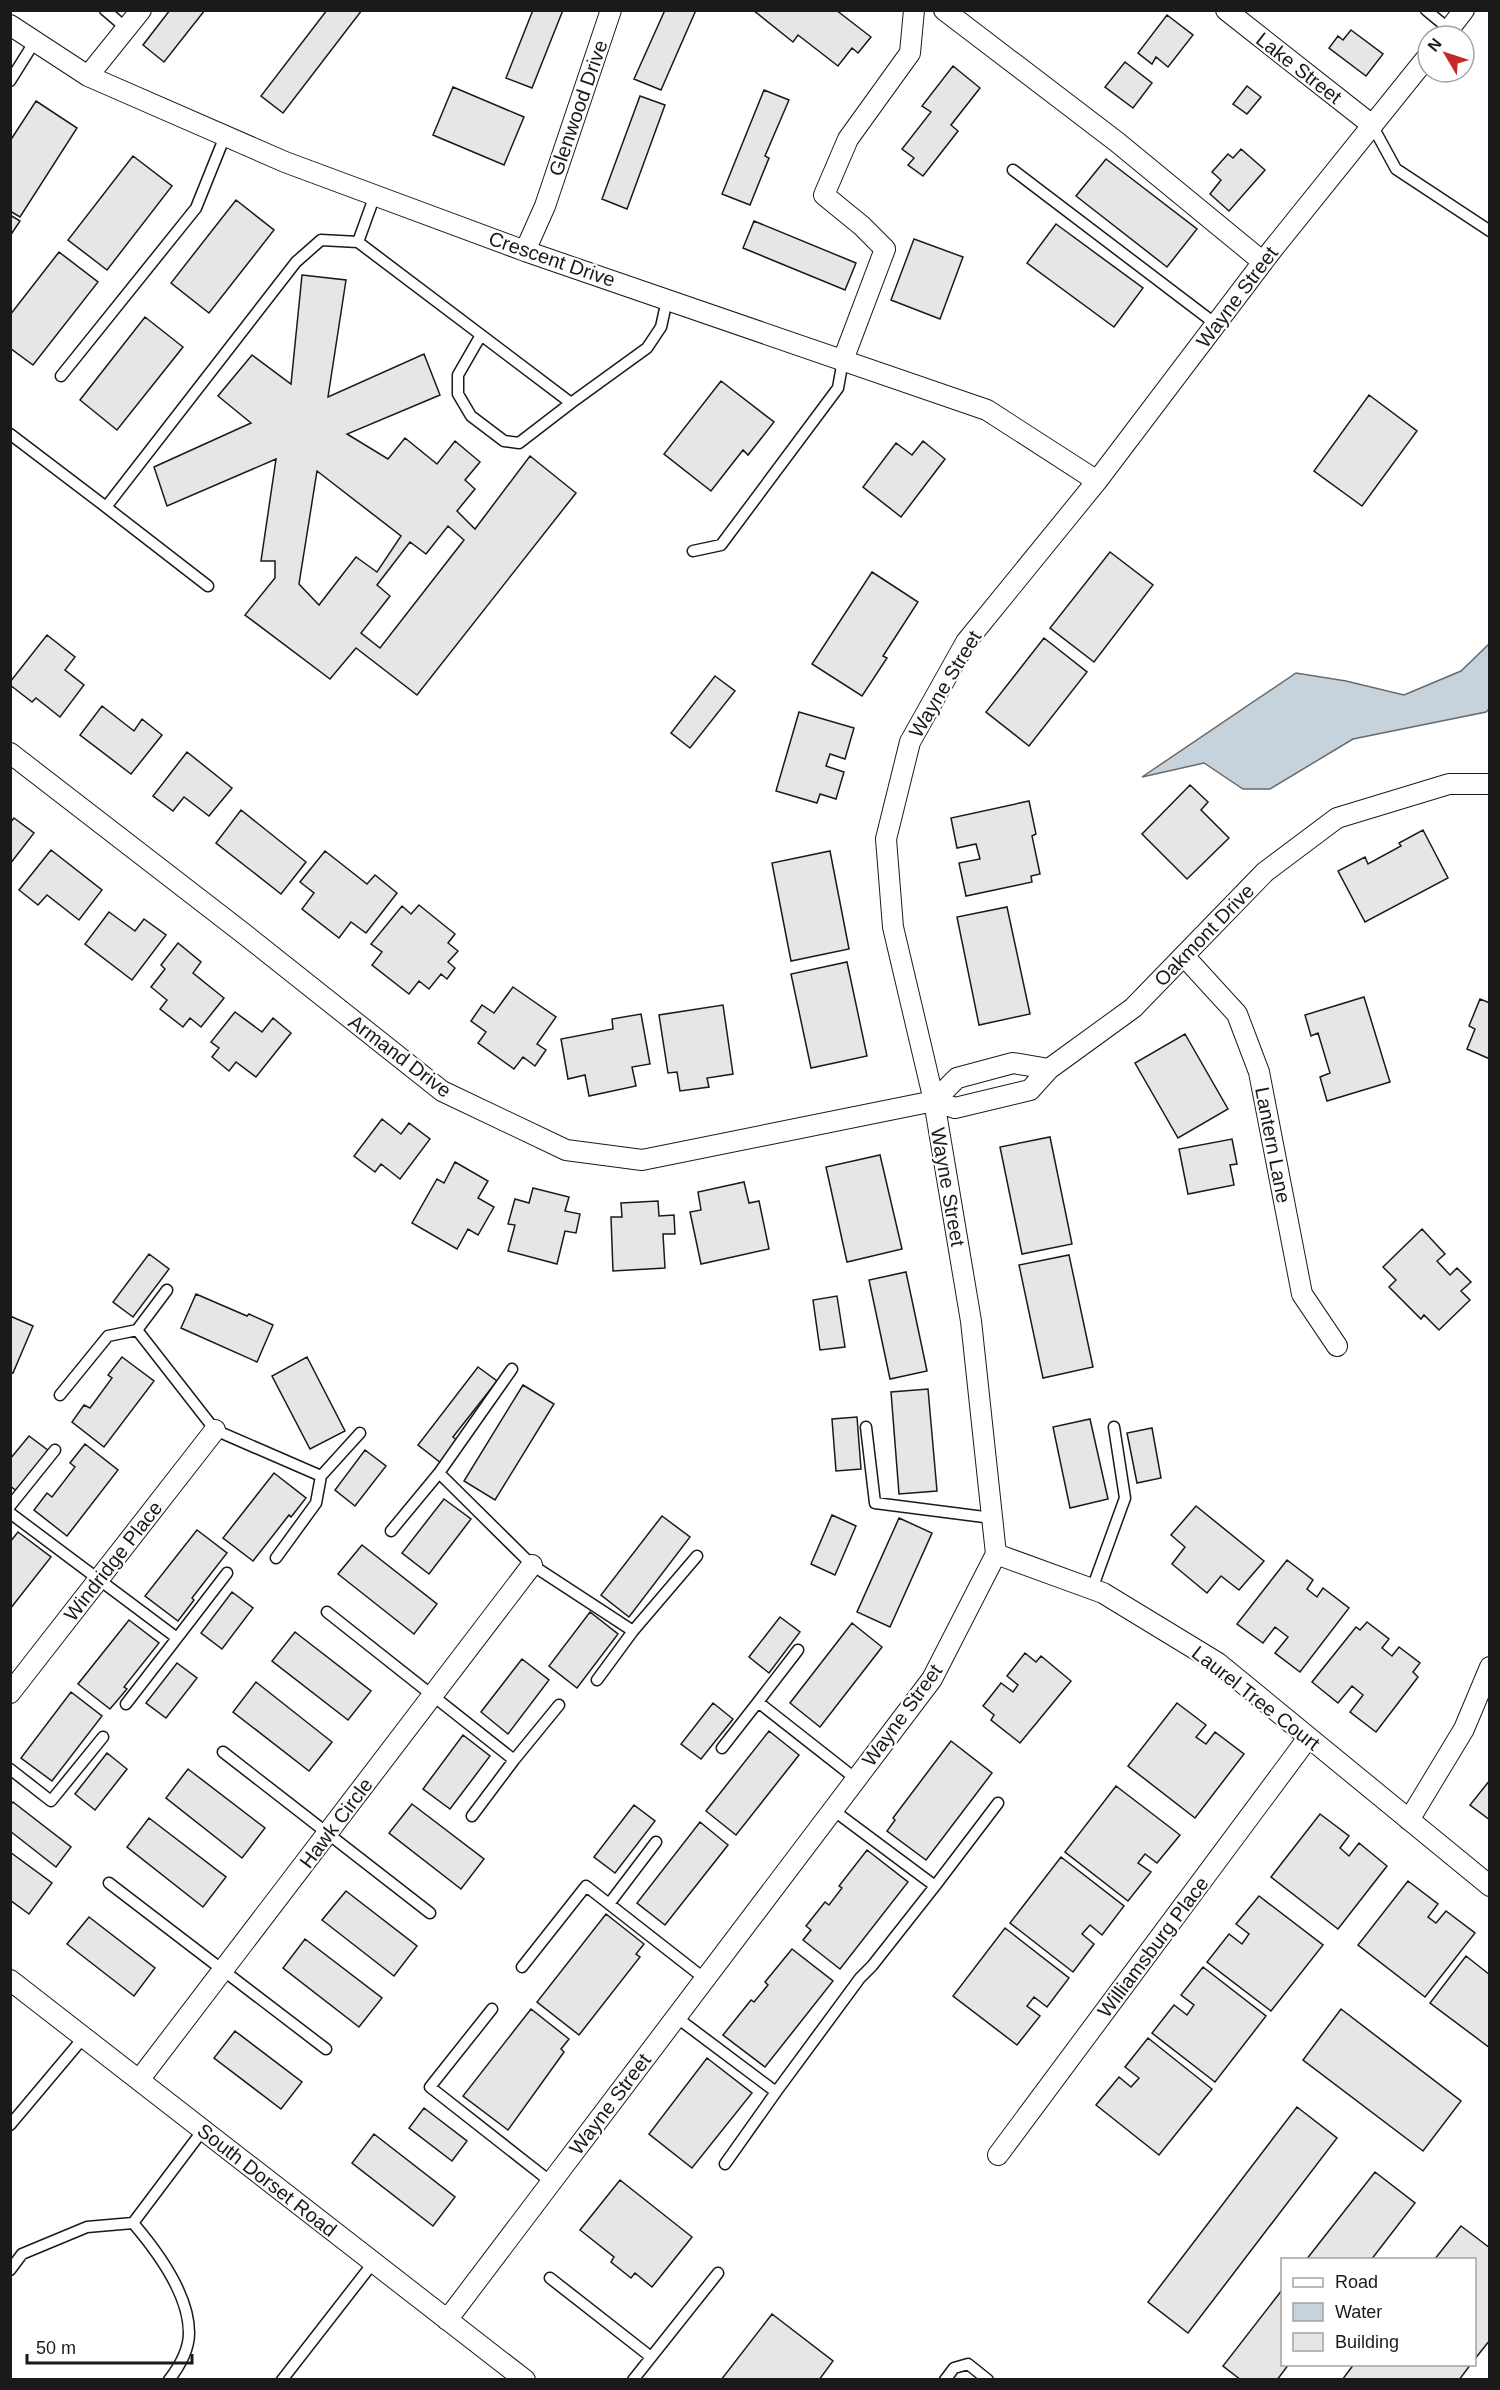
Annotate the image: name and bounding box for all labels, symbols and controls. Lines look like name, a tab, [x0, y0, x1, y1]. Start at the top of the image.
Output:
north arrow	[1416, 24, 1476, 84]
street label: Lake Street	[1252, 28, 1346, 108]
text: N	[1424, 35, 1445, 55]
street label: Glenwood Drive	[544, 37, 612, 179]
street label: Crescent Drive	[486, 227, 618, 291]
street label: Wayne Street	[1192, 242, 1282, 352]
street label: Wayne Street	[905, 626, 986, 741]
street label: Oakmont Drive	[1150, 879, 1258, 991]
street label: Armand Drive	[345, 1010, 455, 1102]
street label: Lantern Lane	[1251, 1085, 1295, 1205]
street label: Wayne Street	[927, 1126, 969, 1249]
street label: Windridge Place	[60, 1497, 166, 1625]
street label: Laurel Tree Court	[1188, 1641, 1324, 1755]
street label: Wayne Street	[858, 1659, 947, 1770]
street label: Hawk Circle	[295, 1774, 377, 1872]
street label: Williamsburg Place	[1093, 1872, 1213, 2022]
street label: Wayne Street	[565, 2049, 655, 2159]
street label: South Dorset Road	[193, 2119, 341, 2241]
legend	[1281, 2258, 1476, 2366]
text: Road	[1335, 2272, 1378, 2292]
text: Water	[1335, 2302, 1382, 2322]
scale bar	[27, 2327, 192, 2365]
text: Building	[1335, 2332, 1399, 2352]
text: 50 m	[36, 2338, 76, 2358]

